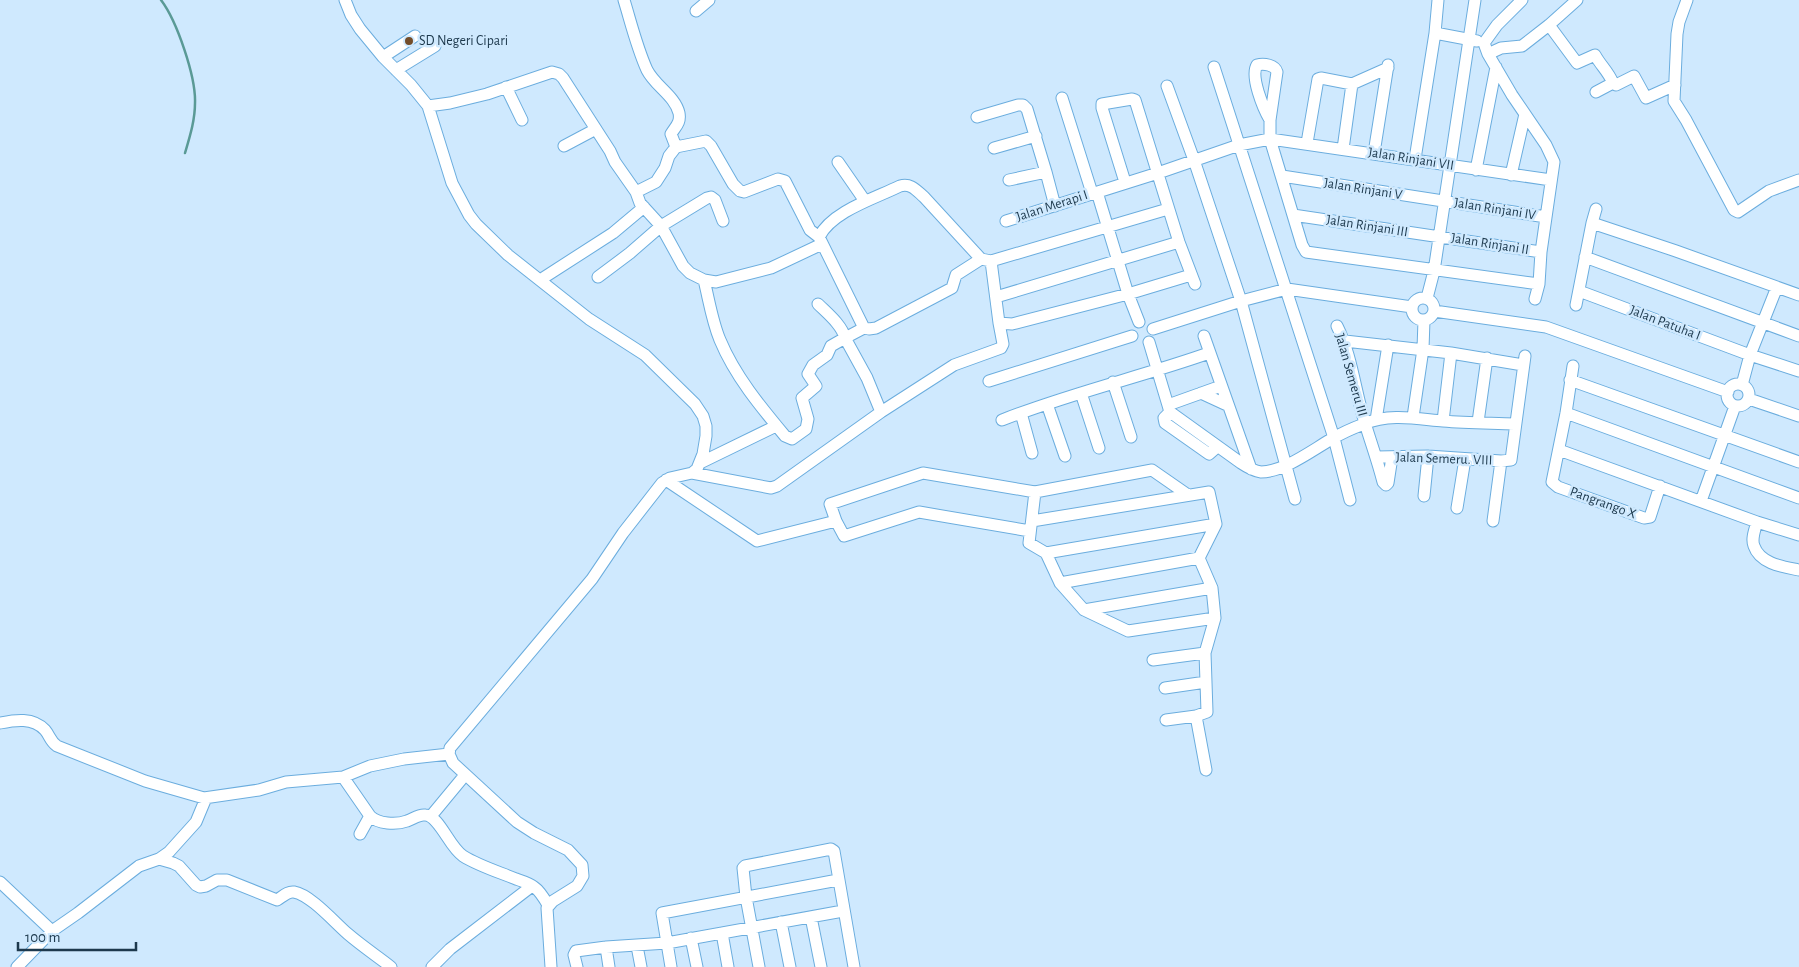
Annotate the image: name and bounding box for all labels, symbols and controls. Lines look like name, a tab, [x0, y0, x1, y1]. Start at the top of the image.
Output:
place label: SD Negeri Cipari	[419, 34, 508, 48]
marker: SD Negeri Cipari	[403, 35, 415, 47]
street label: Jalan Rinjani VII	[1367, 145, 1455, 173]
street label: Jalan Rinjani V	[1323, 176, 1403, 202]
street label: Jalan Merapi I	[1014, 188, 1090, 224]
street label: Jalan Rinjani IV	[1453, 196, 1537, 222]
street label: Jalan Rinjani III	[1325, 213, 1409, 239]
street label: Jalan Rinjani II	[1450, 231, 1530, 257]
street label: Jalan Patuha I	[1628, 303, 1702, 343]
street label: Jalan Semeru III	[1332, 332, 1370, 418]
street label: Jalan Semeru. VIII	[1395, 450, 1493, 468]
street label: Pangrango X	[1568, 485, 1638, 521]
scale bar	[18, 920, 135, 952]
text: 100 m	[25, 930, 60, 945]

